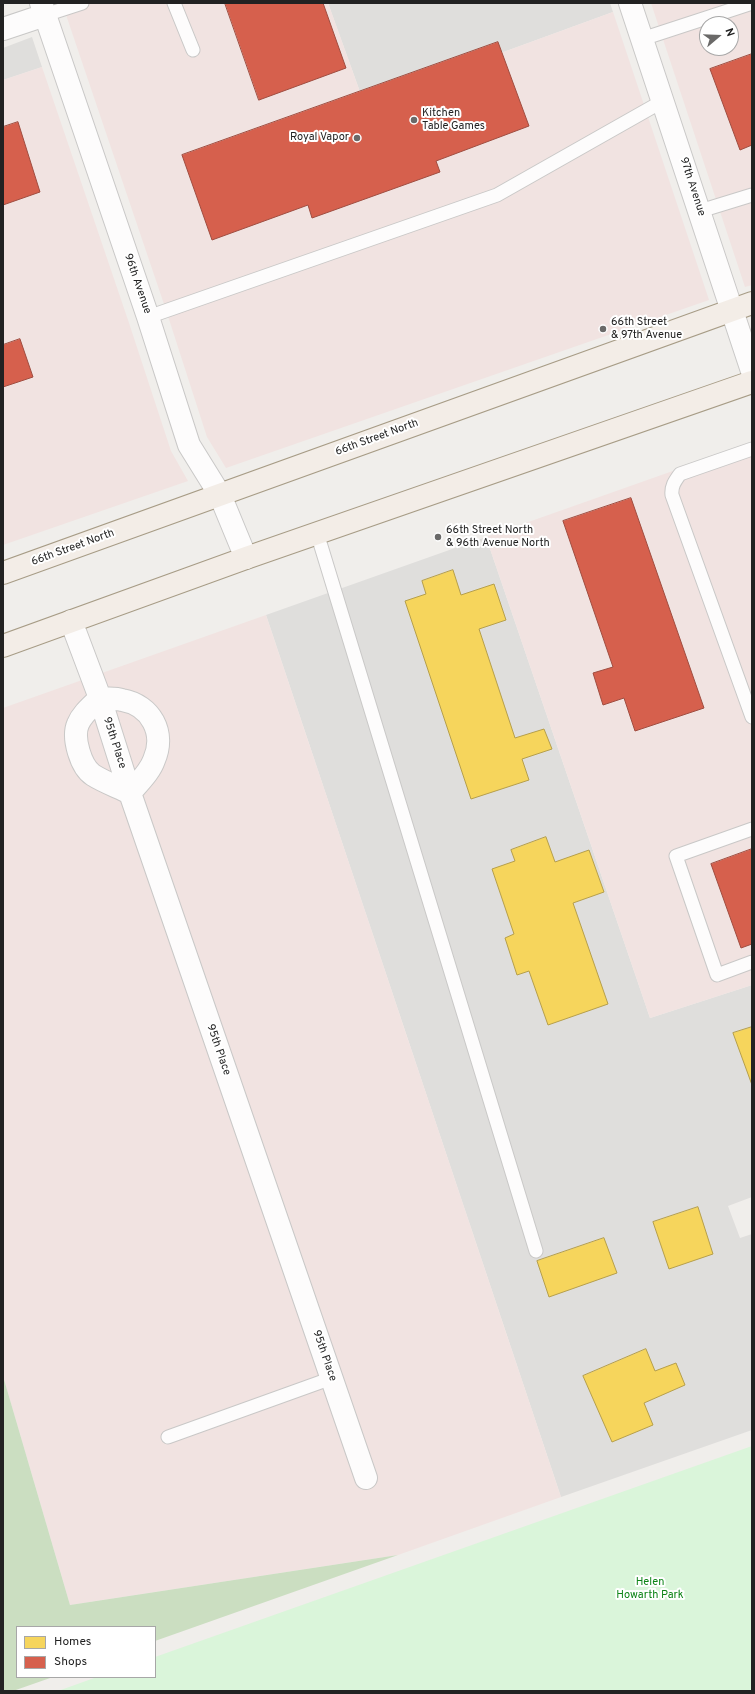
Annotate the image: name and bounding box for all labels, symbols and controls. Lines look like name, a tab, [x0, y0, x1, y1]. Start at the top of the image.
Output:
north arrow	[699, 16, 739, 56]
text: N	[721, 26, 737, 38]
place label: Kitchen Table Games	[422, 107, 485, 133]
marker: Kitchen Table Games	[409, 115, 419, 125]
place label: Royal Vapor	[290, 131, 349, 145]
marker: Royal Vapor	[352, 133, 362, 143]
street label: 97th Avenue	[676, 156, 708, 218]
street label: 96th Avenue	[121, 252, 153, 316]
place label: 66th Street & 97th Avenue	[611, 316, 682, 342]
marker: 66th Street & 97th Avenue	[598, 324, 608, 334]
street label: 66th Street North	[334, 417, 420, 459]
place label: 66th Street North & 96th Avenue North	[446, 524, 550, 550]
street label: 66th Street North	[30, 527, 116, 569]
marker: 66th Street North & 96th Avenue North	[433, 532, 443, 542]
street label: 95th Place	[99, 716, 129, 770]
street label: 95th Place	[203, 1023, 233, 1077]
street label: 95th Place	[309, 1329, 339, 1383]
park label: Helen Howarth Park	[616, 1576, 684, 1602]
legend	[16, 1626, 156, 1678]
text: Homes	[54, 1634, 91, 1650]
text: Shops	[54, 1654, 87, 1670]

